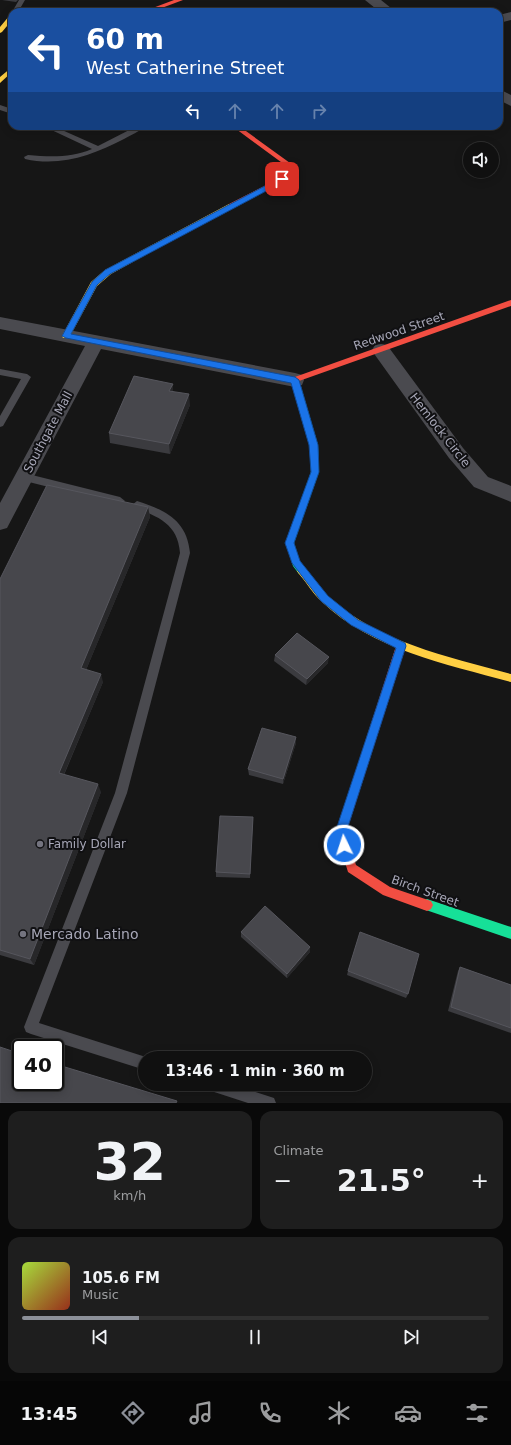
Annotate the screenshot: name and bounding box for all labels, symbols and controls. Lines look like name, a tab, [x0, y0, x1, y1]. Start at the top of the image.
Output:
text: 60 m	[86, 23, 164, 56]
icon: left	[20, 24, 72, 76]
text: West Catherine Street	[86, 57, 284, 78]
icon: left	[182, 100, 204, 122]
icon: ahead	[224, 100, 246, 122]
icon: ahead	[266, 100, 288, 122]
icon: right	[308, 100, 330, 122]
map controls	[463, 142, 499, 178]
button: sound	[463, 142, 499, 178]
pin	[265, 162, 299, 196]
icon: arrive	[271, 168, 293, 190]
street label: Redwood Street	[352, 309, 447, 353]
street label: Southgate Mall	[21, 389, 75, 475]
street label: Hemlock Circle	[407, 390, 473, 470]
position arrow	[323, 824, 365, 866]
place label: Family Dollar	[48, 837, 126, 851]
marker: Family Dollar	[35, 839, 45, 849]
street label: Birch Street	[389, 872, 461, 910]
place label: Mercado Latino	[31, 926, 139, 942]
marker: Mercado Latino	[18, 929, 28, 939]
speed limit sign: 40	[12, 1039, 64, 1091]
text: 13:46 · 1 min · 360 m	[165, 1062, 345, 1080]
text: 32	[94, 1132, 166, 1192]
text: Climate	[274, 1143, 324, 1158]
text: 21.5°	[337, 1163, 426, 1198]
text: −	[274, 1168, 292, 1193]
text: +	[471, 1168, 489, 1193]
text: km/h	[113, 1188, 146, 1203]
text: 105.6 FM	[82, 1269, 160, 1287]
text: Music	[82, 1287, 119, 1302]
icon: previous	[89, 1326, 111, 1348]
icon: pause	[244, 1326, 266, 1348]
icon: next	[400, 1326, 422, 1348]
icon: directions	[119, 1399, 147, 1427]
icon: music	[187, 1399, 215, 1427]
icon: phone	[256, 1399, 284, 1427]
icon: climate	[325, 1399, 353, 1427]
icon: car	[394, 1399, 422, 1427]
icon: filters	[463, 1399, 491, 1427]
text: 13:45	[20, 1403, 78, 1424]

